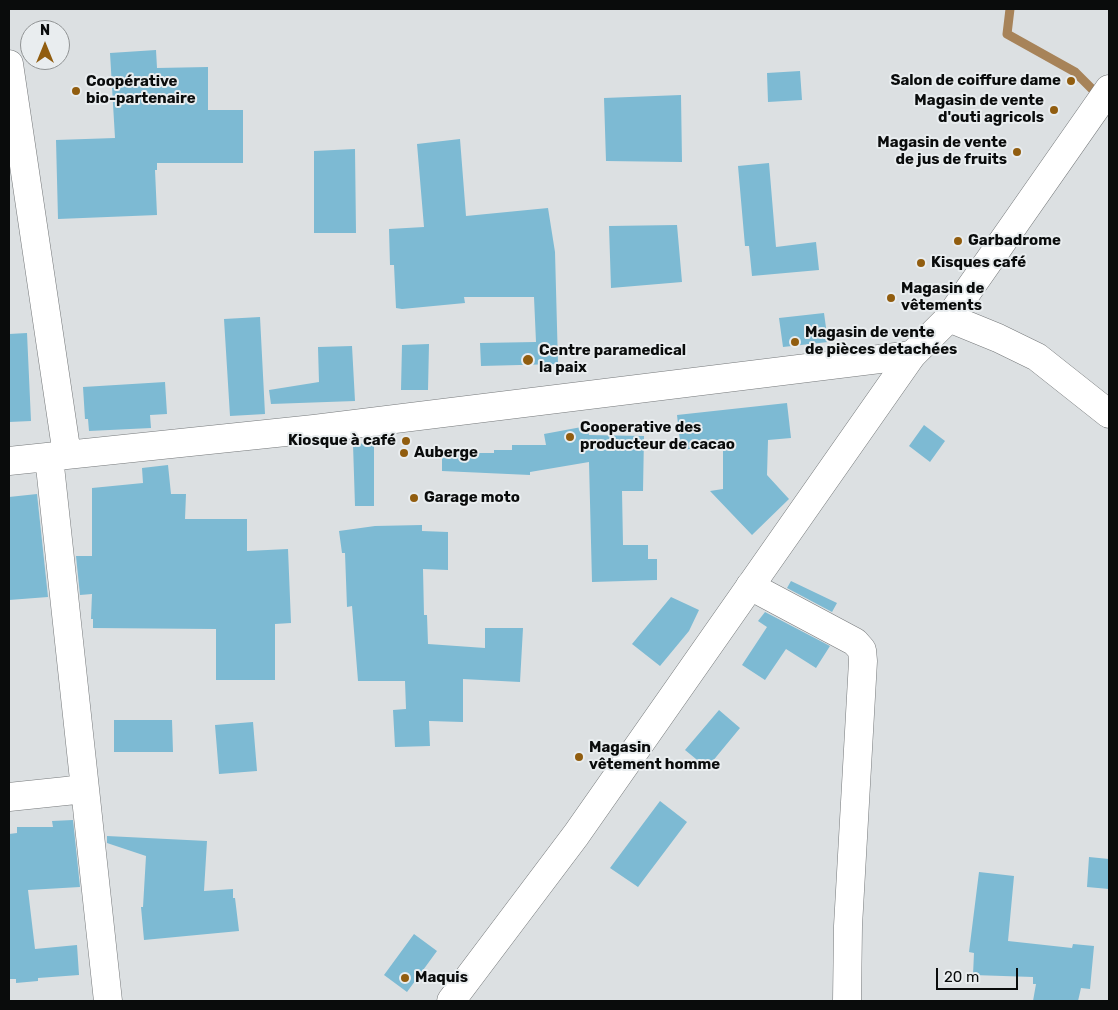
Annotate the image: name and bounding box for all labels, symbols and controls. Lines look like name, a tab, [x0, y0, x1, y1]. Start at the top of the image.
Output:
north arrow	[20, 20, 70, 70]
text: N	[40, 22, 50, 39]
place label: Salon de coiffure dame	[891, 72, 1061, 90]
place label: Coopérative bio-partenaire	[86, 73, 196, 108]
marker: Salon de coiffure dame	[1065, 75, 1077, 87]
marker: Coopérative bio-partenaire	[70, 85, 82, 97]
place label: Magasin de vente d'outi agricols	[914, 92, 1044, 127]
marker: Magasin de vente d'outi agricols	[1048, 104, 1060, 116]
place label: Magasin de vente de jus de fruits	[877, 134, 1007, 169]
marker: Magasin de vente de jus de fruits	[1011, 146, 1023, 158]
place label: Garbadrome	[968, 232, 1061, 250]
marker: Garbadrome	[952, 235, 964, 247]
place label: Kisques café	[931, 254, 1026, 272]
marker: Kisques café	[915, 257, 927, 269]
place label: Magasin de vêtements	[901, 280, 984, 315]
marker: Magasin de vêtements	[885, 292, 897, 304]
place label: Magasin de vente de pièces detachées	[805, 324, 957, 359]
marker: Magasin de vente de pièces detachées	[789, 336, 801, 348]
place label: Centre paramedical la paix	[539, 342, 686, 377]
marker: Centre paramedical la paix	[521, 353, 535, 367]
place label: Cooperative des producteur de cacao	[580, 419, 735, 454]
marker: Cooperative des producteur de cacao	[564, 431, 576, 443]
place label: Kiosque à café	[288, 432, 396, 450]
marker: Kiosque à café	[400, 435, 412, 447]
place label: Auberge	[414, 444, 478, 462]
marker: Auberge	[398, 447, 410, 459]
place label: Garage moto	[424, 489, 520, 507]
marker: Garage moto	[408, 492, 420, 504]
place label: Magasin vêtement homme	[589, 739, 720, 774]
marker: Magasin vêtement homme	[573, 751, 585, 763]
scale bar	[938, 958, 1020, 990]
text: 20 m	[944, 968, 979, 986]
place label: Maquis	[415, 969, 468, 987]
marker: Maquis	[399, 972, 411, 984]

